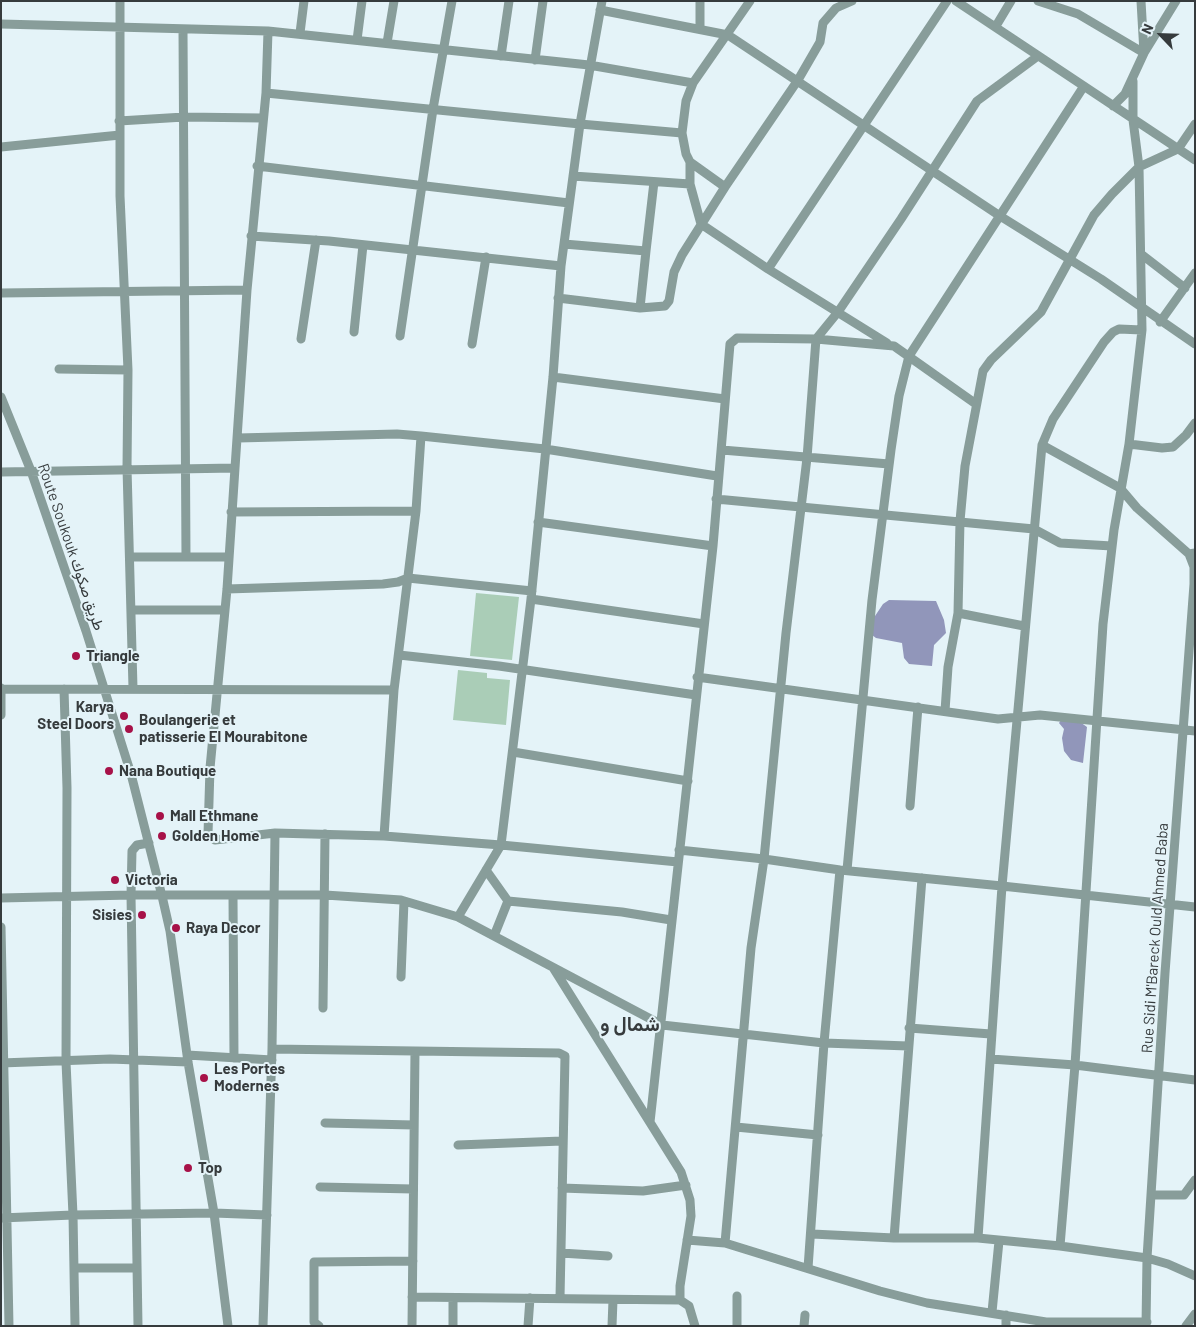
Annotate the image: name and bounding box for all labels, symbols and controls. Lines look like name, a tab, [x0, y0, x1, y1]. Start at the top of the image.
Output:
north arrow	[1136, 10, 1186, 60]
text: N	[1137, 21, 1156, 36]
street label: Route Soukouk طريق صكوك	[34, 461, 108, 633]
place label: Triangle	[86, 647, 140, 665]
marker: Triangle	[70, 650, 82, 662]
place label: Karya Steel Doors	[37, 698, 114, 733]
marker: Karya Steel Doors	[118, 710, 130, 722]
place label: Boulangerie et patisserie El Mourabitone	[139, 711, 308, 746]
marker: Boulangerie et patisserie El Mourabitone	[123, 723, 135, 735]
place label: Nana Boutique	[119, 762, 216, 780]
marker: Nana Boutique	[103, 765, 115, 777]
place label: Mall Ethmane	[170, 807, 258, 825]
marker: Mall Ethmane	[154, 810, 166, 822]
street label: Rue Sidi M'Bareck Ould Ahmed Baba	[1138, 822, 1172, 1054]
place label: Golden Home	[172, 827, 260, 845]
marker: Golden Home	[156, 830, 168, 842]
place label: Victoria	[125, 871, 178, 889]
marker: Victoria	[109, 874, 121, 886]
place label: Sisies	[92, 906, 132, 924]
marker: Sisies	[136, 909, 148, 921]
place label: Raya Decor	[186, 919, 261, 937]
marker: Raya Decor	[170, 922, 182, 934]
district label: شمال و	[600, 1012, 660, 1036]
place label: Les Portes Modernes	[214, 1060, 285, 1095]
marker: Les Portes Modernes	[198, 1072, 210, 1084]
place label: Top	[198, 1159, 222, 1177]
marker: Top	[182, 1162, 194, 1174]

